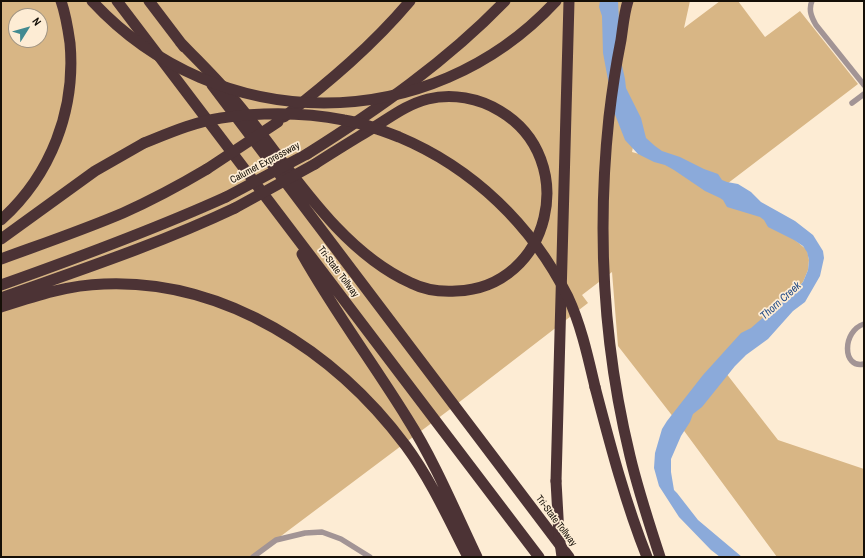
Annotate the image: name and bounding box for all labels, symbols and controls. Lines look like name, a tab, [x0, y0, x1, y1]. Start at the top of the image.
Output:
north arrow	[8, 8, 48, 48]
text: N	[29, 15, 44, 28]
street label: Calumet Expressway	[228, 140, 302, 186]
street label: Tri-State Tollway	[315, 244, 361, 300]
water label: Thorn Creek	[758, 279, 804, 323]
street label: Tri-State Tollway	[533, 493, 579, 549]

